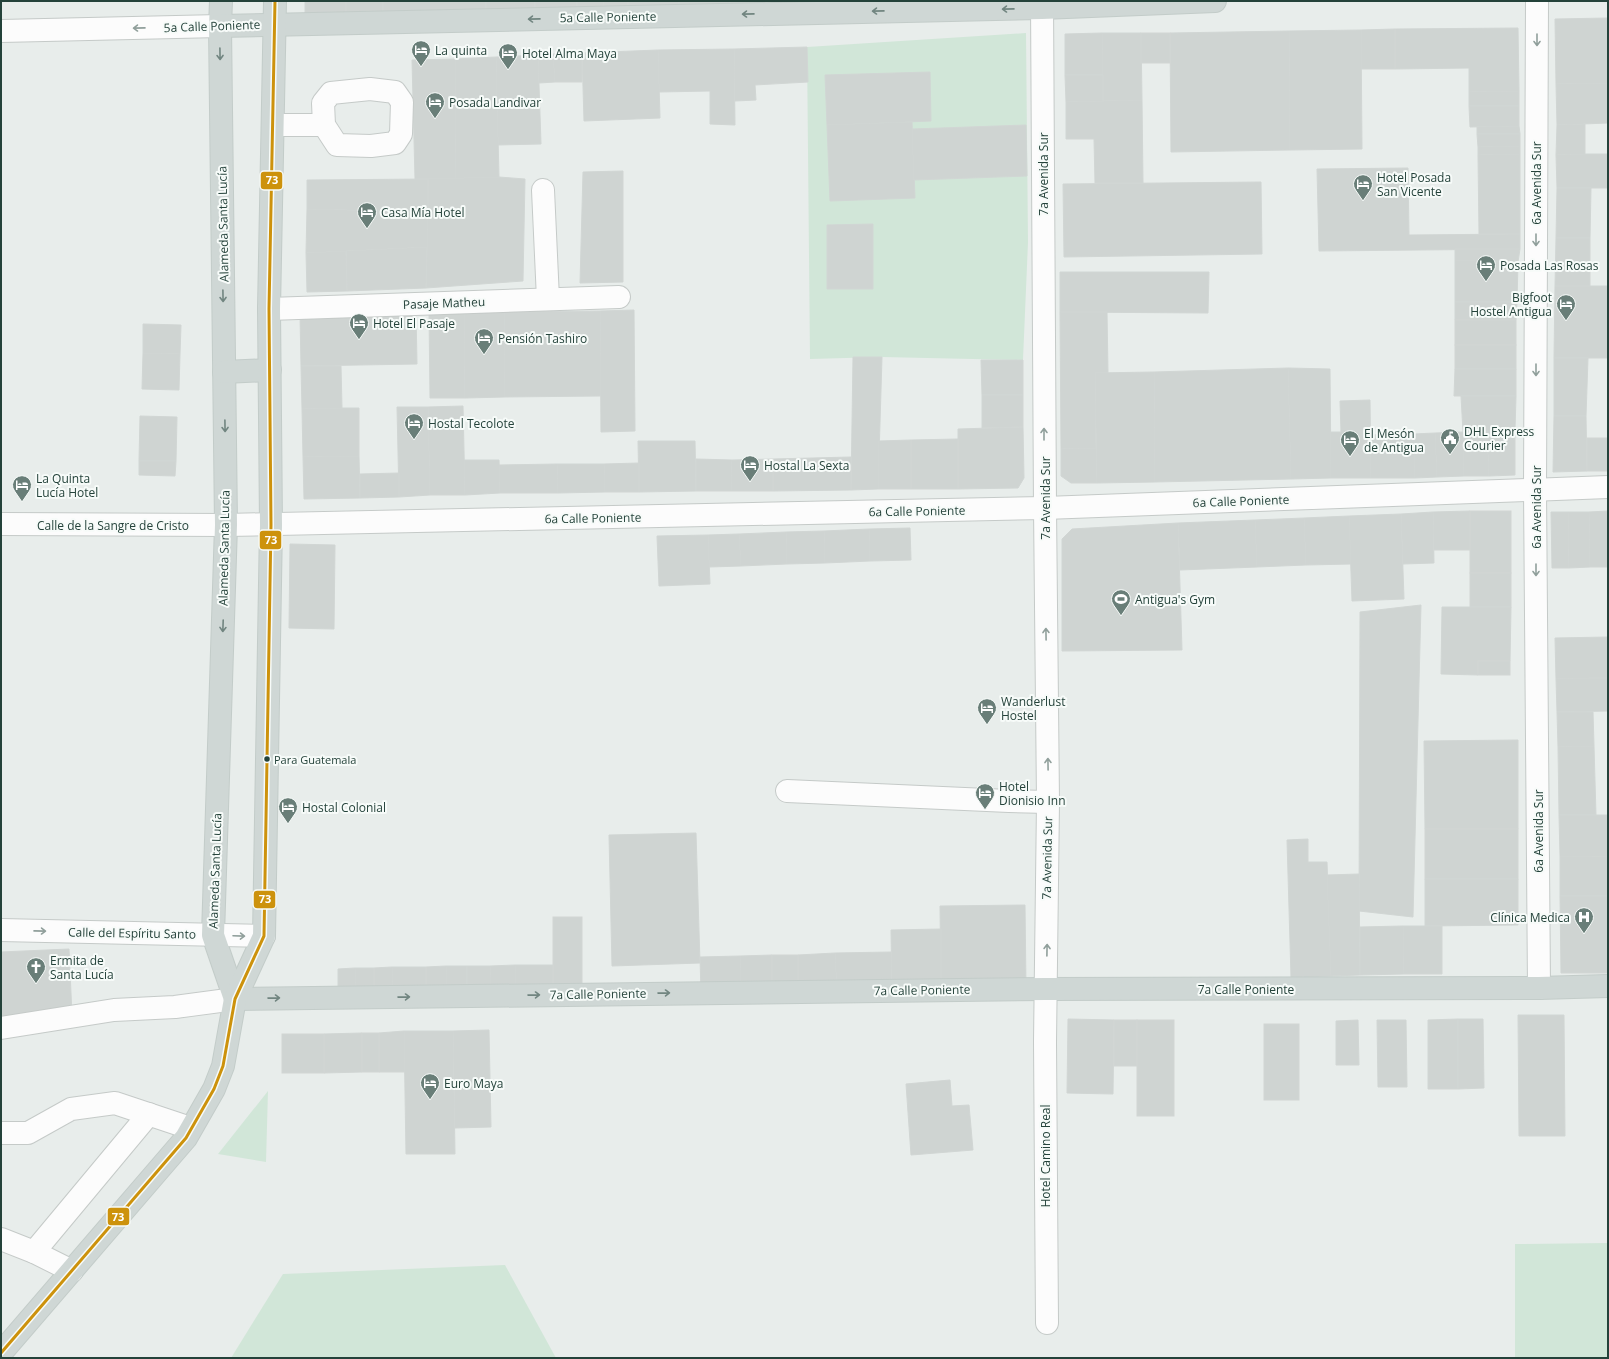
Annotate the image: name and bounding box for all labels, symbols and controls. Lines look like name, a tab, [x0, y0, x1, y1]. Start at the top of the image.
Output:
one-way arrow	[1002, 5, 1015, 13]
street label: 5a Calle Poniente	[559, 8, 657, 26]
one-way arrow	[872, 8, 885, 15]
one-way arrow	[742, 10, 755, 18]
one-way arrow	[528, 15, 541, 22]
street label: 5a Calle Poniente	[163, 16, 261, 36]
one-way arrow	[133, 24, 146, 32]
one-way arrow	[1533, 33, 1541, 46]
hotel icon: La quinta	[410, 39, 432, 67]
place label: La quinta	[435, 42, 487, 59]
hotel icon: Hotel Alma Maya	[497, 42, 519, 70]
place label: Hotel Alma Maya	[522, 45, 617, 62]
one-way arrow	[217, 47, 224, 60]
hotel icon: Posada Landivar	[424, 91, 446, 119]
place label: Posada Landivar	[449, 94, 541, 111]
street label: 7a Avenida Sur	[1035, 132, 1052, 216]
street label: 6a Avenida Sur	[1528, 141, 1545, 225]
street label: Alameda Santa Lucía	[213, 166, 233, 282]
place label: Hotel Posada San Vicente	[1377, 169, 1451, 200]
line badge: 73	[260, 171, 283, 190]
text: 73	[266, 172, 278, 187]
hotel icon: Hotel Posada San Vicente	[1352, 173, 1374, 201]
hotel icon: Casa Mía Hotel	[356, 201, 378, 229]
place label: Casa Mía Hotel	[381, 204, 464, 221]
one-way arrow	[1532, 233, 1540, 246]
hotel icon: Posada Las Rosas	[1475, 254, 1497, 282]
place label: Posada Las Rosas	[1500, 257, 1599, 274]
one-way arrow	[220, 289, 227, 302]
place label: Bigfoot Hostel Antigua	[1470, 289, 1552, 320]
street label: Pasaje Matheu	[403, 293, 485, 313]
hotel icon: Bigfoot Hostel Antigua	[1555, 293, 1577, 321]
hotel icon: Hotel El Pasaje	[348, 312, 370, 340]
place label: Hotel El Pasaje	[373, 315, 455, 332]
hotel icon: Pensión Tashiro	[473, 327, 495, 355]
place label: Pensión Tashiro	[498, 330, 587, 347]
one-way arrow	[1532, 363, 1540, 376]
hotel icon: Hostal Tecolote	[403, 412, 425, 440]
place label: Hostal Tecolote	[428, 415, 515, 432]
one-way arrow	[221, 419, 229, 432]
place label: DHL Express Courier	[1464, 423, 1535, 454]
place label: El Mesón de Antigua	[1364, 425, 1424, 456]
public building icon: DHL Express Courier	[1439, 427, 1461, 455]
one-way arrow	[1040, 428, 1048, 441]
hotel icon: El Mesón de Antigua	[1339, 429, 1361, 457]
hotel icon: Hostal La Sexta	[739, 454, 761, 482]
street label: 7a Avenida Sur	[1037, 456, 1054, 540]
place label: Hostal La Sexta	[764, 457, 849, 474]
street label: 6a Avenida Sur	[1528, 465, 1545, 549]
place label: La Quinta Lucía Hotel	[36, 470, 98, 501]
hotel icon: La Quinta Lucía Hotel	[11, 474, 33, 502]
street label: Alameda Santa Lucía	[214, 490, 234, 606]
street label: 6a Calle Poniente	[1192, 491, 1290, 511]
street label: 6a Calle Poniente	[868, 502, 966, 520]
street label: 6a Calle Poniente	[544, 509, 642, 527]
street label: Calle de la Sangre de Cristo	[37, 517, 189, 534]
line badge: 73	[259, 530, 282, 550]
text: 73	[265, 532, 277, 547]
one-way arrow	[1532, 563, 1540, 576]
sports icon: Antigua's Gym	[1110, 588, 1132, 616]
place label: Antigua's Gym	[1135, 591, 1215, 608]
one-way arrow	[219, 619, 227, 632]
one-way arrow	[1042, 628, 1050, 641]
place label: Wanderlust Hostel	[1001, 693, 1065, 724]
hotel icon: Wanderlust Hostel	[976, 697, 998, 725]
place label: Para Guatemala	[274, 752, 356, 767]
marker: Para Guatemala	[262, 754, 272, 764]
one-way arrow	[1044, 758, 1052, 771]
place label: Hotel Dionisio Inn	[999, 778, 1066, 809]
hotel icon: Hotel Dionisio Inn	[974, 782, 996, 810]
street label: 6a Avenida Sur	[1530, 789, 1547, 873]
hotel icon: Hostal Colonial	[277, 796, 299, 824]
place label: Hostal Colonial	[302, 799, 386, 816]
street label: Alameda Santa Lucía	[204, 813, 226, 929]
street label: 7a Avenida Sur	[1038, 816, 1056, 900]
line badge: 73	[253, 890, 276, 909]
text: 73	[259, 891, 271, 906]
hospital icon: Clínica Medica	[1573, 906, 1595, 934]
place label: Clínica Medica	[1490, 909, 1570, 926]
street label: Calle del Espíritu Santo	[68, 923, 196, 943]
one-way arrow	[33, 927, 46, 935]
one-way arrow	[232, 932, 245, 939]
one-way arrow	[1043, 944, 1050, 957]
place label: Ermita de Santa Lucía	[50, 952, 114, 983]
church icon: Ermita de Santa Lucía	[25, 956, 47, 984]
street label: 7a Calle Poniente	[873, 981, 971, 999]
street label: 7a Calle Poniente	[1198, 981, 1295, 998]
street label: 7a Calle Poniente	[549, 985, 647, 1003]
one-way arrow	[657, 989, 670, 997]
one-way arrow	[527, 991, 540, 999]
one-way arrow	[397, 993, 410, 1000]
one-way arrow	[267, 994, 280, 1002]
hotel icon: Euro Maya	[419, 1072, 441, 1100]
place label: Euro Maya	[444, 1075, 503, 1092]
street label: Hotel Camino Real	[1037, 1104, 1054, 1208]
line badge: 73	[107, 1207, 130, 1226]
text: 73	[112, 1209, 124, 1224]

